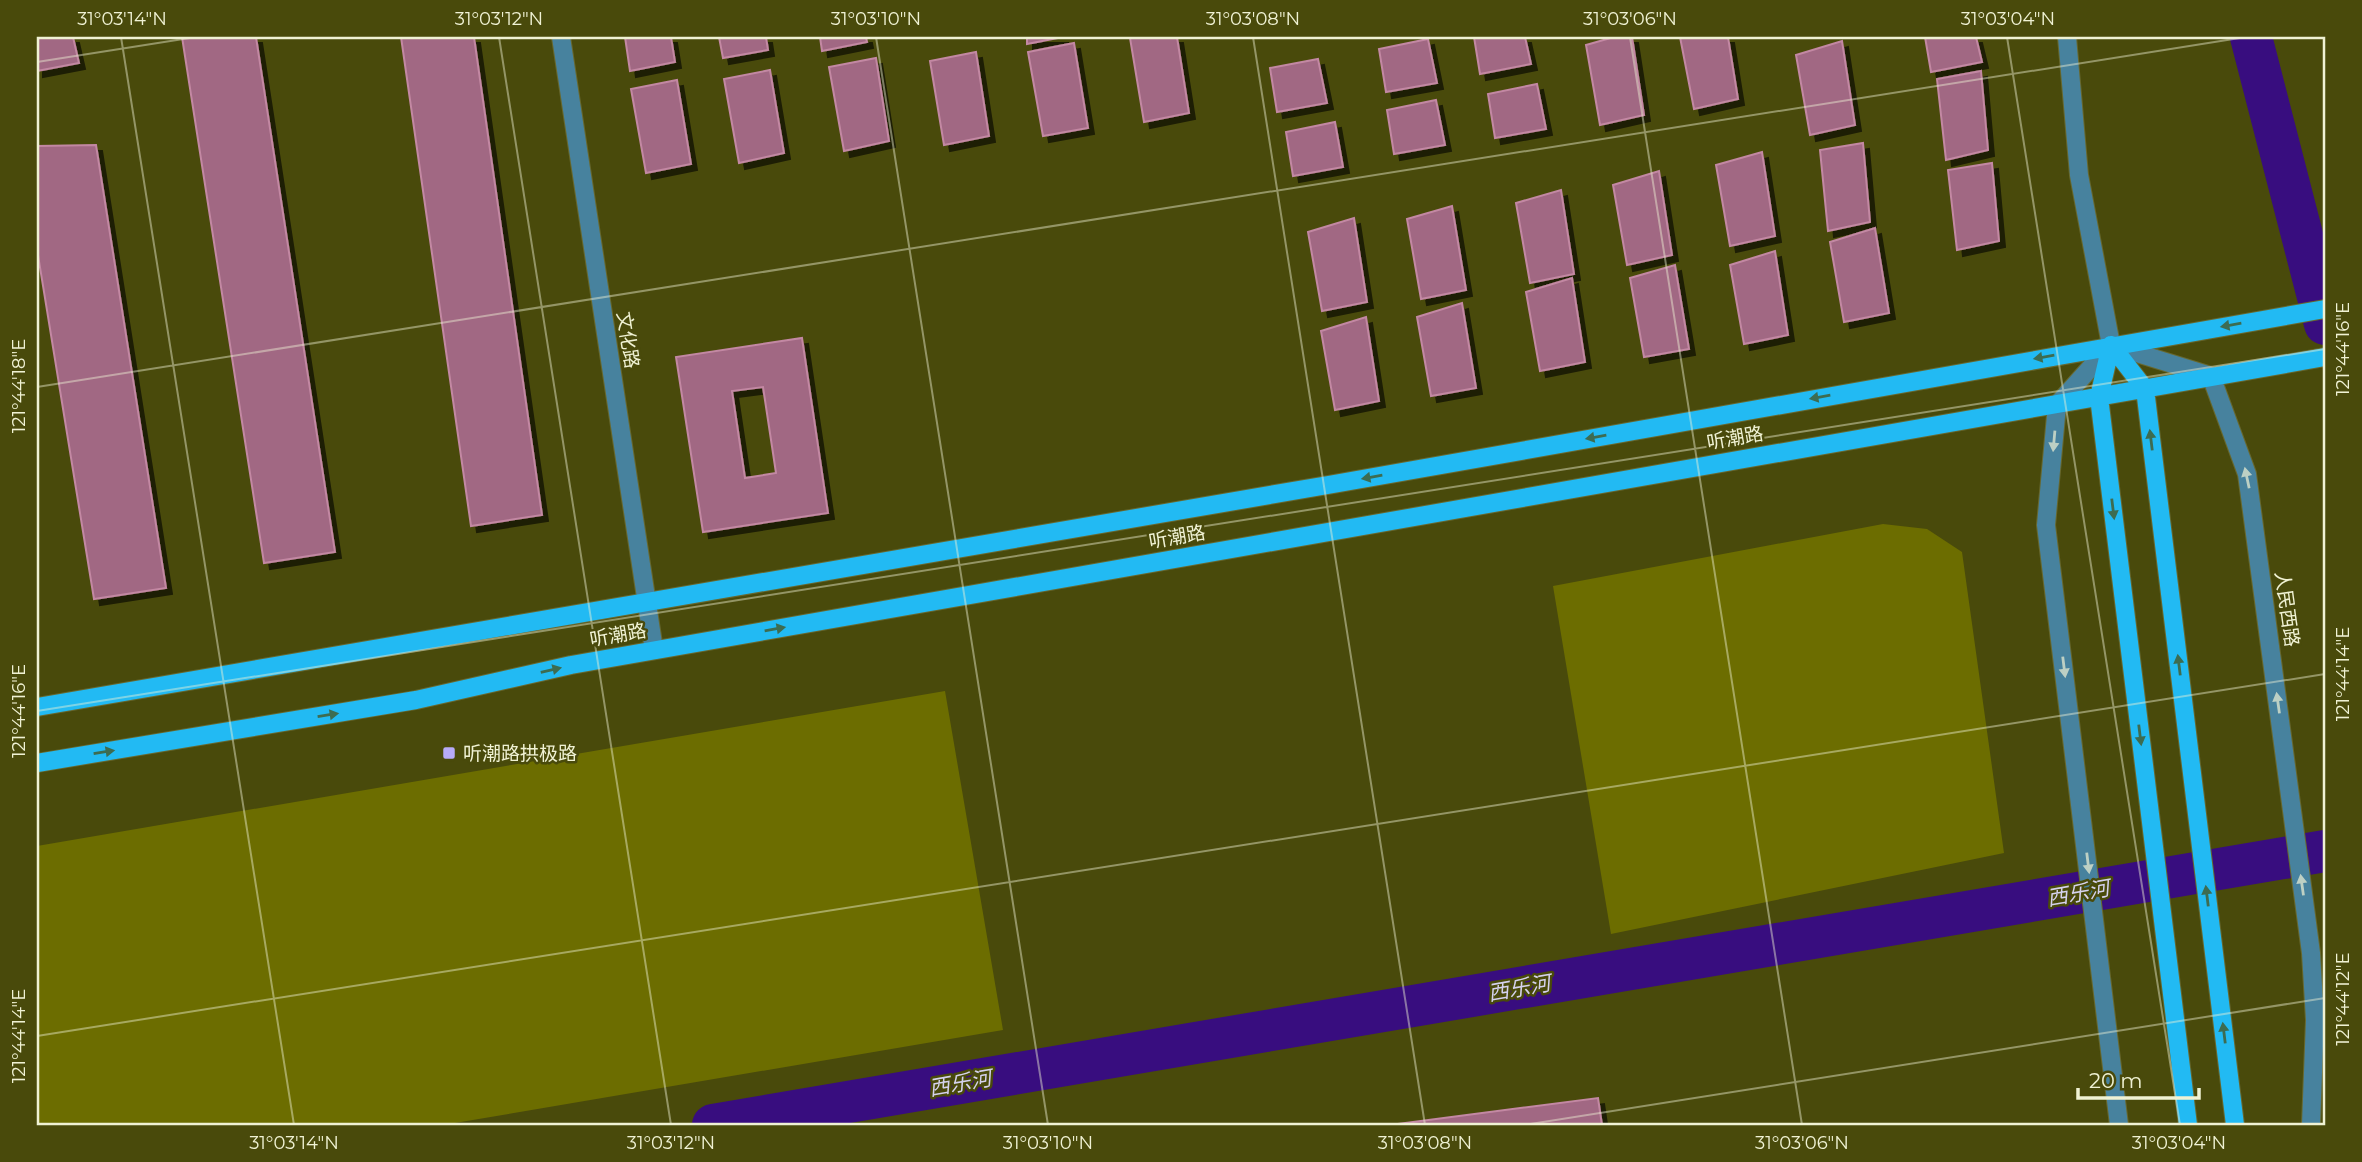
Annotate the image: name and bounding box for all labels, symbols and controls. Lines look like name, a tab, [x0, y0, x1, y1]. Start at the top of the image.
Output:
text: 31°03'14"N	[77, 8, 167, 30]
text: 31°03'12"N	[455, 8, 543, 30]
text: 31°03'10"N	[831, 8, 921, 30]
text: 31°03'08"N	[1206, 8, 1300, 30]
text: 31°03'06"N	[1583, 8, 1677, 30]
text: 31°03'04"N	[1961, 8, 2055, 30]
text: 121°44'16"E	[2332, 302, 2354, 396]
street label: 文化路	[612, 310, 644, 370]
one-way arrow	[2220, 319, 2242, 330]
text: 121°44'18"E	[8, 339, 30, 433]
one-way arrow	[2033, 352, 2055, 363]
one-way arrow	[1809, 392, 1831, 403]
street label: 听潮路	[1705, 422, 1765, 454]
one-way arrow	[2146, 428, 2157, 450]
one-way arrow	[2048, 430, 2059, 452]
one-way arrow	[1585, 432, 1607, 443]
one-way arrow	[2241, 466, 2252, 488]
one-way arrow	[1361, 472, 1383, 483]
one-way arrow	[2107, 498, 2118, 520]
street label: 听潮路	[1147, 521, 1207, 553]
street label: 人民西路	[2270, 570, 2304, 648]
street label: 听潮路	[588, 619, 648, 651]
one-way arrow	[764, 623, 786, 634]
text: 121°44'14"E	[2332, 627, 2354, 721]
one-way arrow	[2174, 654, 2185, 676]
one-way arrow	[2058, 657, 2069, 679]
text: 121°44'16"E	[8, 664, 30, 758]
one-way arrow	[540, 664, 562, 675]
one-way arrow	[2272, 692, 2283, 714]
one-way arrow	[318, 709, 340, 720]
one-way arrow	[2135, 724, 2146, 746]
place label: 听潮路拱极路	[463, 742, 577, 765]
marker: 听潮路拱极路	[441, 745, 457, 761]
one-way arrow	[93, 746, 115, 757]
one-way arrow	[2082, 853, 2093, 875]
one-way arrow	[2297, 874, 2308, 896]
water label: 西乐河	[2045, 875, 2115, 911]
one-way arrow	[2202, 885, 2213, 907]
text: 121°44'12"E	[2332, 952, 2354, 1046]
water label: 西乐河	[1486, 970, 1556, 1006]
text: 121°44'14"E	[8, 989, 30, 1083]
one-way arrow	[2218, 1022, 2229, 1044]
scale bar	[2078, 1057, 2199, 1101]
water label: 西乐河	[927, 1065, 997, 1101]
text: 20 m	[2089, 1068, 2143, 1093]
text: 31°03'14"N	[249, 1132, 339, 1154]
text: 31°03'12"N	[627, 1132, 715, 1154]
text: 31°03'10"N	[1003, 1132, 1093, 1154]
text: 31°03'08"N	[1378, 1132, 1472, 1154]
text: 31°03'06"N	[1755, 1132, 1849, 1154]
text: 31°03'04"N	[2132, 1132, 2226, 1154]

